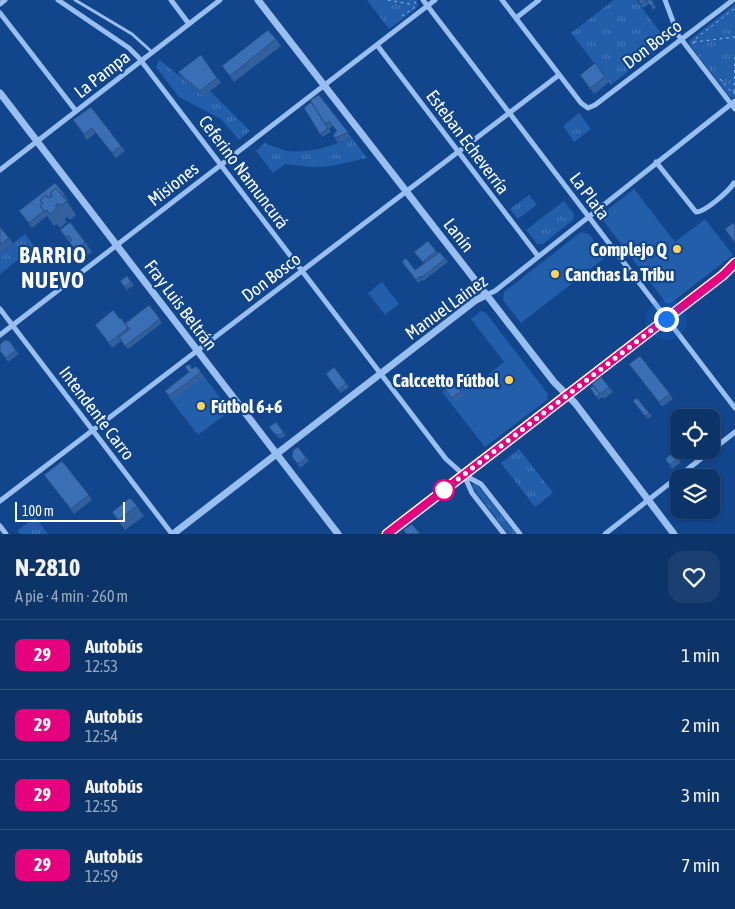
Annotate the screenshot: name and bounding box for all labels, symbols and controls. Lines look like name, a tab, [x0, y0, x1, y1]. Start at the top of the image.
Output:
street label: Don Bosco	[618, 15, 686, 73]
street label: La Pampa	[70, 46, 134, 102]
street label: Esteban Echeverría	[422, 86, 514, 198]
street label: Ceferino Namuncurá	[195, 111, 293, 233]
street label: Misiones	[144, 158, 202, 210]
street label: La Plata	[566, 168, 614, 224]
street label: Lanín	[439, 214, 479, 256]
place label: Complejo Q	[591, 239, 667, 260]
district label: BARRIO NUEVO	[19, 242, 87, 293]
marker: Complejo Q	[671, 243, 683, 255]
street label: Don Bosco	[237, 248, 305, 306]
street label: Fray Luis Beltrán	[140, 256, 222, 354]
place label: Canchas La Tribu	[565, 264, 674, 285]
marker: Canchas La Tribu	[549, 268, 561, 280]
street label: Manuel Lainez	[401, 270, 491, 344]
your location	[654, 307, 679, 332]
street label: Intendente Carro	[55, 362, 139, 464]
place label: Calccetto Fútbol	[393, 370, 499, 391]
marker: Calccetto Fútbol	[503, 374, 515, 386]
place label: Fútbol 6+6	[211, 396, 282, 417]
marker: Fútbol 6+6	[195, 400, 207, 412]
map controls	[670, 409, 720, 519]
button: locate	[670, 409, 720, 459]
button: layers	[670, 469, 720, 519]
unlabelled marker	[433, 479, 455, 501]
scale bar	[15, 499, 125, 522]
text: 100 m	[22, 503, 54, 519]
button: heart	[668, 551, 720, 603]
text: N-2810	[15, 554, 80, 581]
text: A pie · 4 min · 260 m	[15, 587, 128, 605]
text: Autobús	[85, 635, 143, 657]
text: 29	[34, 644, 51, 665]
text: 1 min	[681, 644, 720, 666]
text: 12:53	[85, 657, 118, 675]
text: Autobús	[85, 705, 143, 727]
text: 29	[34, 714, 51, 735]
text: 2 min	[681, 714, 720, 736]
text: 12:54	[85, 727, 118, 745]
text: Autobús	[85, 775, 143, 797]
text: 29	[34, 784, 51, 805]
text: 3 min	[681, 784, 720, 806]
text: 12:55	[85, 797, 118, 815]
text: Autobús	[85, 845, 143, 867]
text: 29	[34, 854, 51, 875]
text: 7 min	[681, 854, 720, 876]
text: 12:59	[85, 867, 118, 885]

